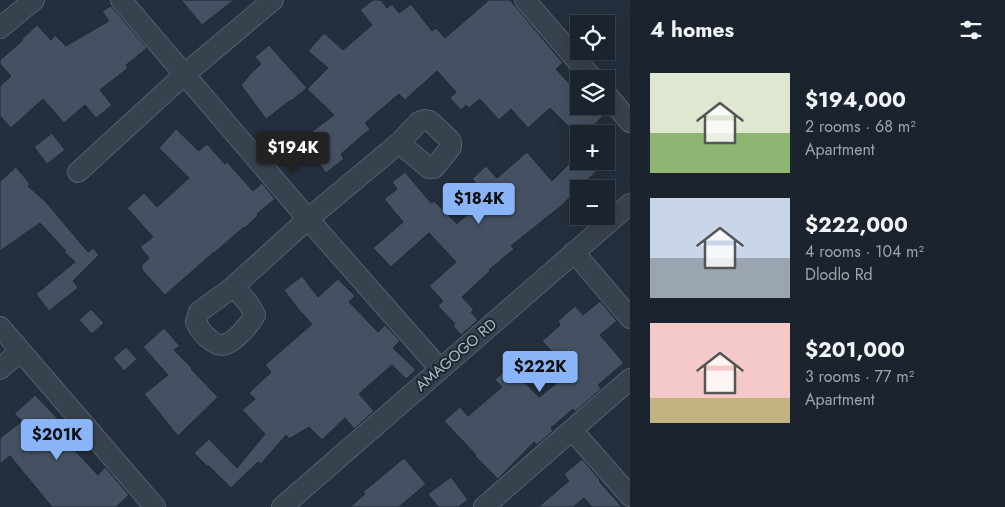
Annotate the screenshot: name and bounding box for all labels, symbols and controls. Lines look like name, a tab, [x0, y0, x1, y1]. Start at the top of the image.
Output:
map controls	[570, 15, 615, 225]
button: locate	[570, 15, 615, 60]
text: 4 homes	[650, 15, 734, 45]
icon: filters	[957, 16, 985, 44]
button: layers	[570, 70, 615, 115]
text: $194,000	[805, 85, 906, 115]
icon: home	[690, 93, 750, 153]
text: 2 rooms · 68 m²	[805, 115, 916, 138]
button: +	[570, 125, 615, 170]
pin: $194K	[258, 132, 328, 174]
text: $194K	[267, 136, 319, 159]
text: Apartment	[805, 138, 875, 161]
button: −	[570, 180, 615, 225]
pin: $184K	[444, 182, 514, 225]
text: $184K	[454, 187, 504, 210]
text: $222,000	[805, 210, 908, 240]
icon: home	[690, 218, 750, 278]
text: 4 rooms · 104 m²	[805, 240, 924, 263]
text: Dlodlo Rd	[805, 263, 873, 286]
street label: AMAGOGO RD	[410, 313, 502, 397]
text: $201,000	[805, 335, 905, 365]
icon: home	[690, 343, 750, 403]
pin: $222K	[505, 350, 575, 393]
text: $222K	[514, 355, 566, 378]
text: 3 rooms · 77 m²	[805, 365, 914, 388]
text: Apartment	[805, 388, 875, 411]
pin: $201K	[22, 418, 92, 461]
text: $201K	[32, 423, 82, 446]

